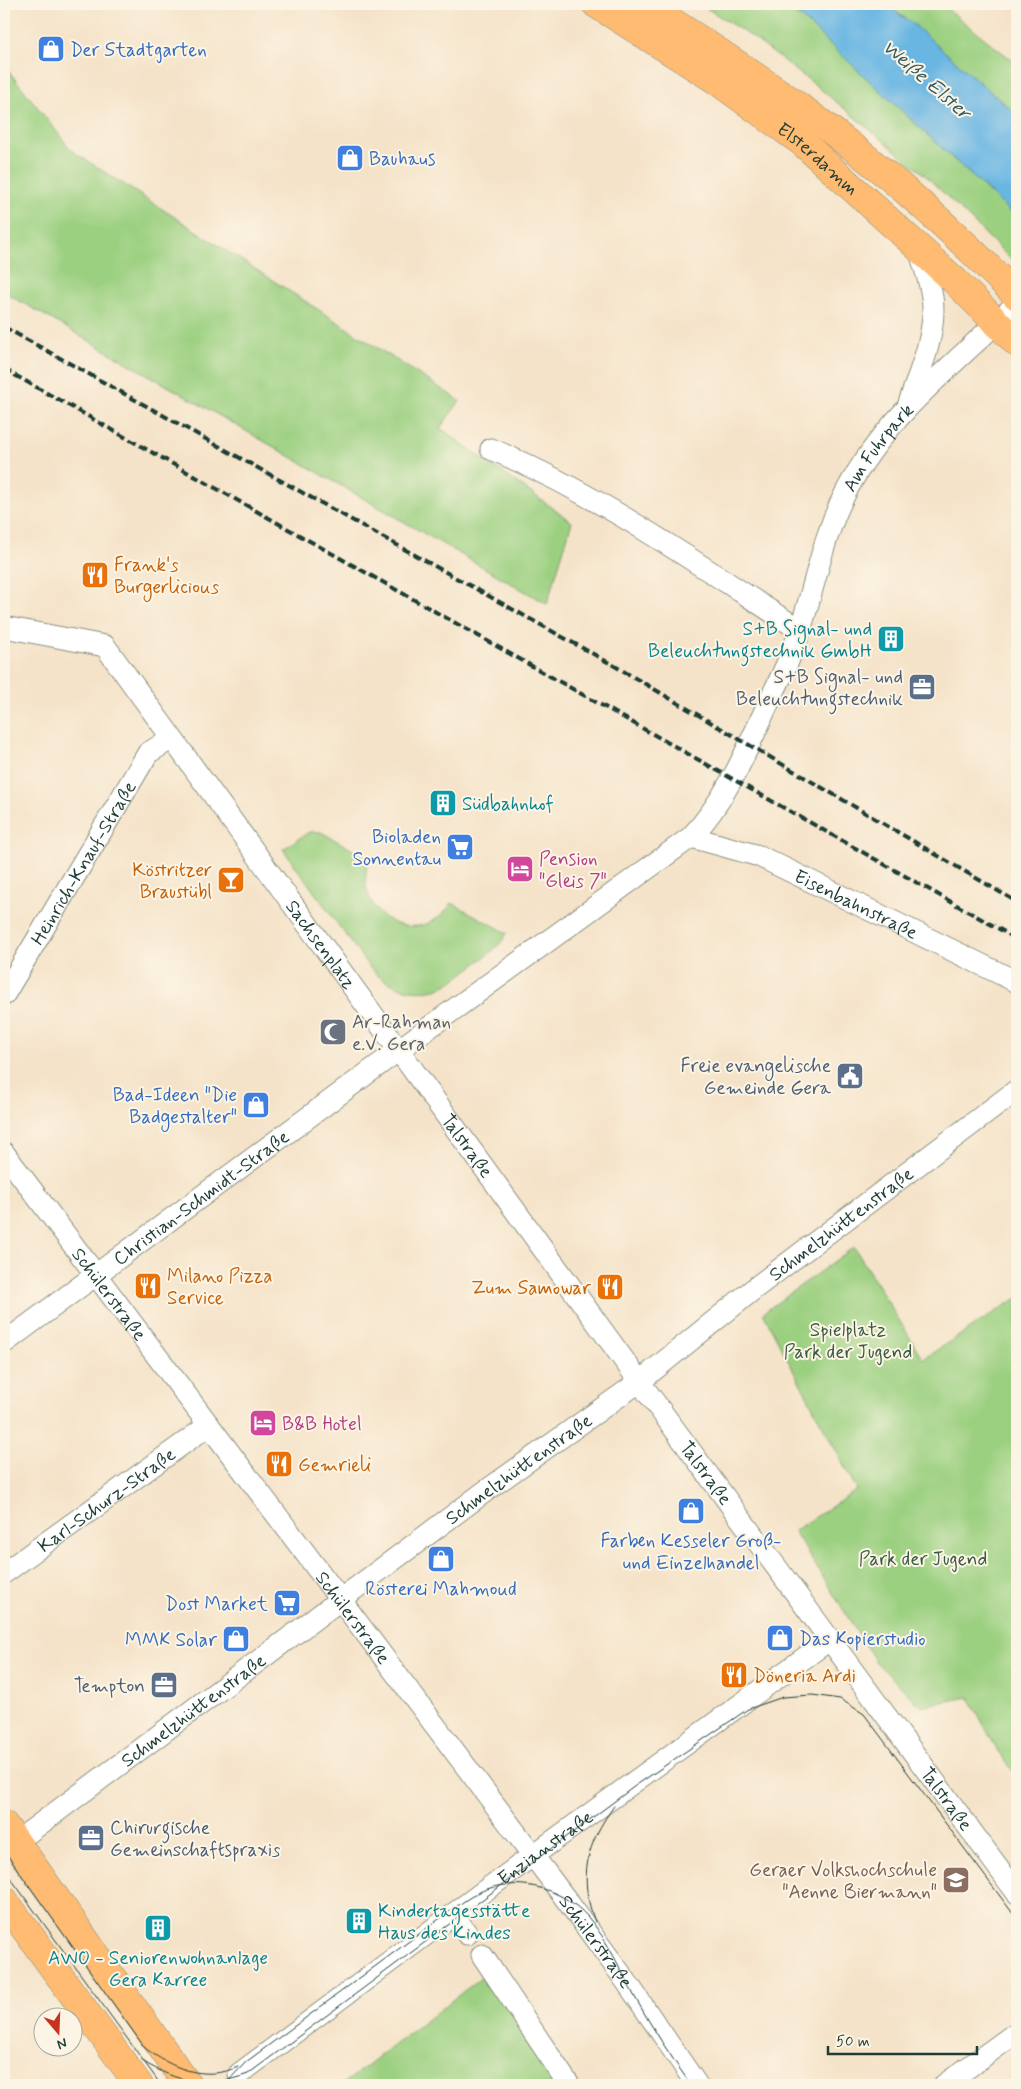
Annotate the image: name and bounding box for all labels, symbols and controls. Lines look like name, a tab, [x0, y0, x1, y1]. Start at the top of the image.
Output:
shop icon: Der Stadtgarten	[36, 34, 66, 64]
water label: Weiße Elster	[876, 34, 978, 128]
place label: Der Stadtgarten	[70, 38, 207, 64]
street label: Elsterdamm	[772, 117, 864, 202]
shop icon: Bauhaus	[335, 143, 365, 173]
place label: Bauhaus	[369, 147, 436, 172]
street label: Am Fuhrpark	[838, 398, 920, 496]
place label: Frank's Burgerlicious	[114, 553, 220, 602]
restaurant icon: Frank's Burgerlicious	[80, 560, 110, 590]
place label: S+B Signal- und Beleuchtungstechnik GmbH	[648, 617, 872, 667]
building icon: S+B Signal- und Beleuchtungstechnik GmbH	[876, 624, 906, 654]
place label: S+B Signal- und Beleuchtungstechnik	[736, 665, 903, 715]
office icon: S+B Signal- und Beleuchtungstechnik	[907, 672, 937, 702]
street label: Heinrich-Knauf-Straße	[26, 777, 143, 950]
building icon: Südbahnhof	[428, 788, 458, 818]
place label: Südbahnhof	[462, 792, 554, 817]
place label: Bioladen Sonnentau	[352, 825, 441, 872]
supermarket icon: Bioladen Sonnentau	[445, 832, 475, 862]
place label: Pension "Gleis 7"	[539, 847, 607, 894]
hotel icon: Pension "Gleis 7"	[505, 854, 535, 884]
place label: Köstritzer Braustübl	[132, 858, 212, 905]
street label: Eisenbahnstraße	[790, 864, 922, 946]
bar icon: Köstritzer Braustübl	[216, 865, 246, 895]
street label: Sachsenplatz	[279, 895, 361, 995]
place label: Ar-Rahman e.V. Gera	[352, 1010, 451, 1057]
mosque icon: Ar-Rahman e.V. Gera	[318, 1017, 348, 1047]
place label: Freie evangelische Gemeinde Gera	[680, 1054, 832, 1101]
public building icon: Freie evangelische Gemeinde Gera	[835, 1061, 865, 1091]
place label: Bad-Ideen "Die Badgestalter"	[113, 1083, 237, 1132]
shop icon: Bad-Ideen "Die Badgestalter"	[241, 1090, 271, 1120]
street label: Talstraße	[435, 1109, 498, 1183]
street label: Christian-Schmidt-Straße	[109, 1125, 295, 1272]
street label: Schmelzhüttenstraße	[764, 1162, 919, 1287]
street label: Schülerstraße	[65, 1243, 152, 1346]
place label: Milano Pizza Service	[167, 1264, 273, 1311]
restaurant icon: Milano Pizza Service	[133, 1271, 163, 1301]
restaurant icon: Zum Samowar	[595, 1272, 625, 1302]
place label: Zum Samowar	[471, 1276, 591, 1301]
park label: Spielplatz Park der Jugend	[784, 1318, 912, 1366]
hotel icon: B&B Hotel	[248, 1408, 278, 1438]
street label: Schmelzhüttenstraße	[441, 1408, 597, 1531]
place label: B&B Hotel	[282, 1412, 362, 1437]
street label: Talstraße	[673, 1436, 737, 1510]
street label: Karl-Schurz-Straße	[33, 1442, 181, 1559]
restaurant icon: Gemrieli	[264, 1449, 294, 1479]
place label: Gemrieli	[298, 1453, 371, 1478]
shop icon: Farben Kesseler Groß- und Einzelhandel	[676, 1496, 706, 1526]
place label: Farben Kesseler Groß- und Einzelhandel	[600, 1529, 782, 1576]
shop icon: Rösterei Mahmoud	[426, 1544, 456, 1574]
park label: Park der Jugend	[859, 1547, 987, 1573]
street label: Schülerstraße	[309, 1566, 396, 1670]
place label: Rösterei Mahmoud	[365, 1577, 517, 1602]
supermarket icon: Dost Market	[272, 1588, 302, 1618]
place label: Dost Market	[165, 1592, 268, 1617]
shop icon: Das Kopierstudio	[765, 1623, 795, 1653]
shop icon: MMK Solar	[221, 1624, 251, 1654]
place label: Das Kopierstudio	[799, 1627, 926, 1652]
place label: MMK Solar	[125, 1628, 217, 1653]
street label: Schmelzhüttenstraße	[116, 1648, 272, 1773]
restaurant icon: Döneria Ardi	[719, 1660, 749, 1690]
place label: Döneria Ardi	[753, 1664, 856, 1689]
office icon: Tempton	[149, 1670, 179, 1700]
place label: Tempton	[74, 1674, 145, 1699]
street label: Talstraße	[914, 1762, 978, 1836]
street label: Enzianstraße	[493, 1805, 599, 1891]
place label: Chirurgische Gemeinschaftspraxis	[110, 1816, 281, 1863]
office icon: Chirurgische Gemeinschaftspraxis	[76, 1823, 106, 1853]
place label: Geraer Volkshochschule "Aenne Biermann"	[749, 1858, 937, 1905]
school or university icon: Geraer Volkshochschule "Aenne Biermann"	[941, 1865, 971, 1895]
street label: Schülerstraße	[553, 1890, 638, 1994]
place label: Kindertagesstätte Haus des Kindes	[378, 1899, 530, 1946]
building icon: Kindertagesstätte Haus des Kindes	[344, 1906, 374, 1936]
building icon: AWO - Seniorenwohnanlage Gera Karree	[143, 1913, 173, 1943]
place label: AWO - Seniorenwohnanlage Gera Karree	[48, 1946, 268, 1993]
north arrow	[32, 2006, 82, 2056]
scale bar	[828, 2024, 977, 2056]
text: 50 m	[836, 2032, 870, 2052]
text: N	[55, 2033, 69, 2053]

